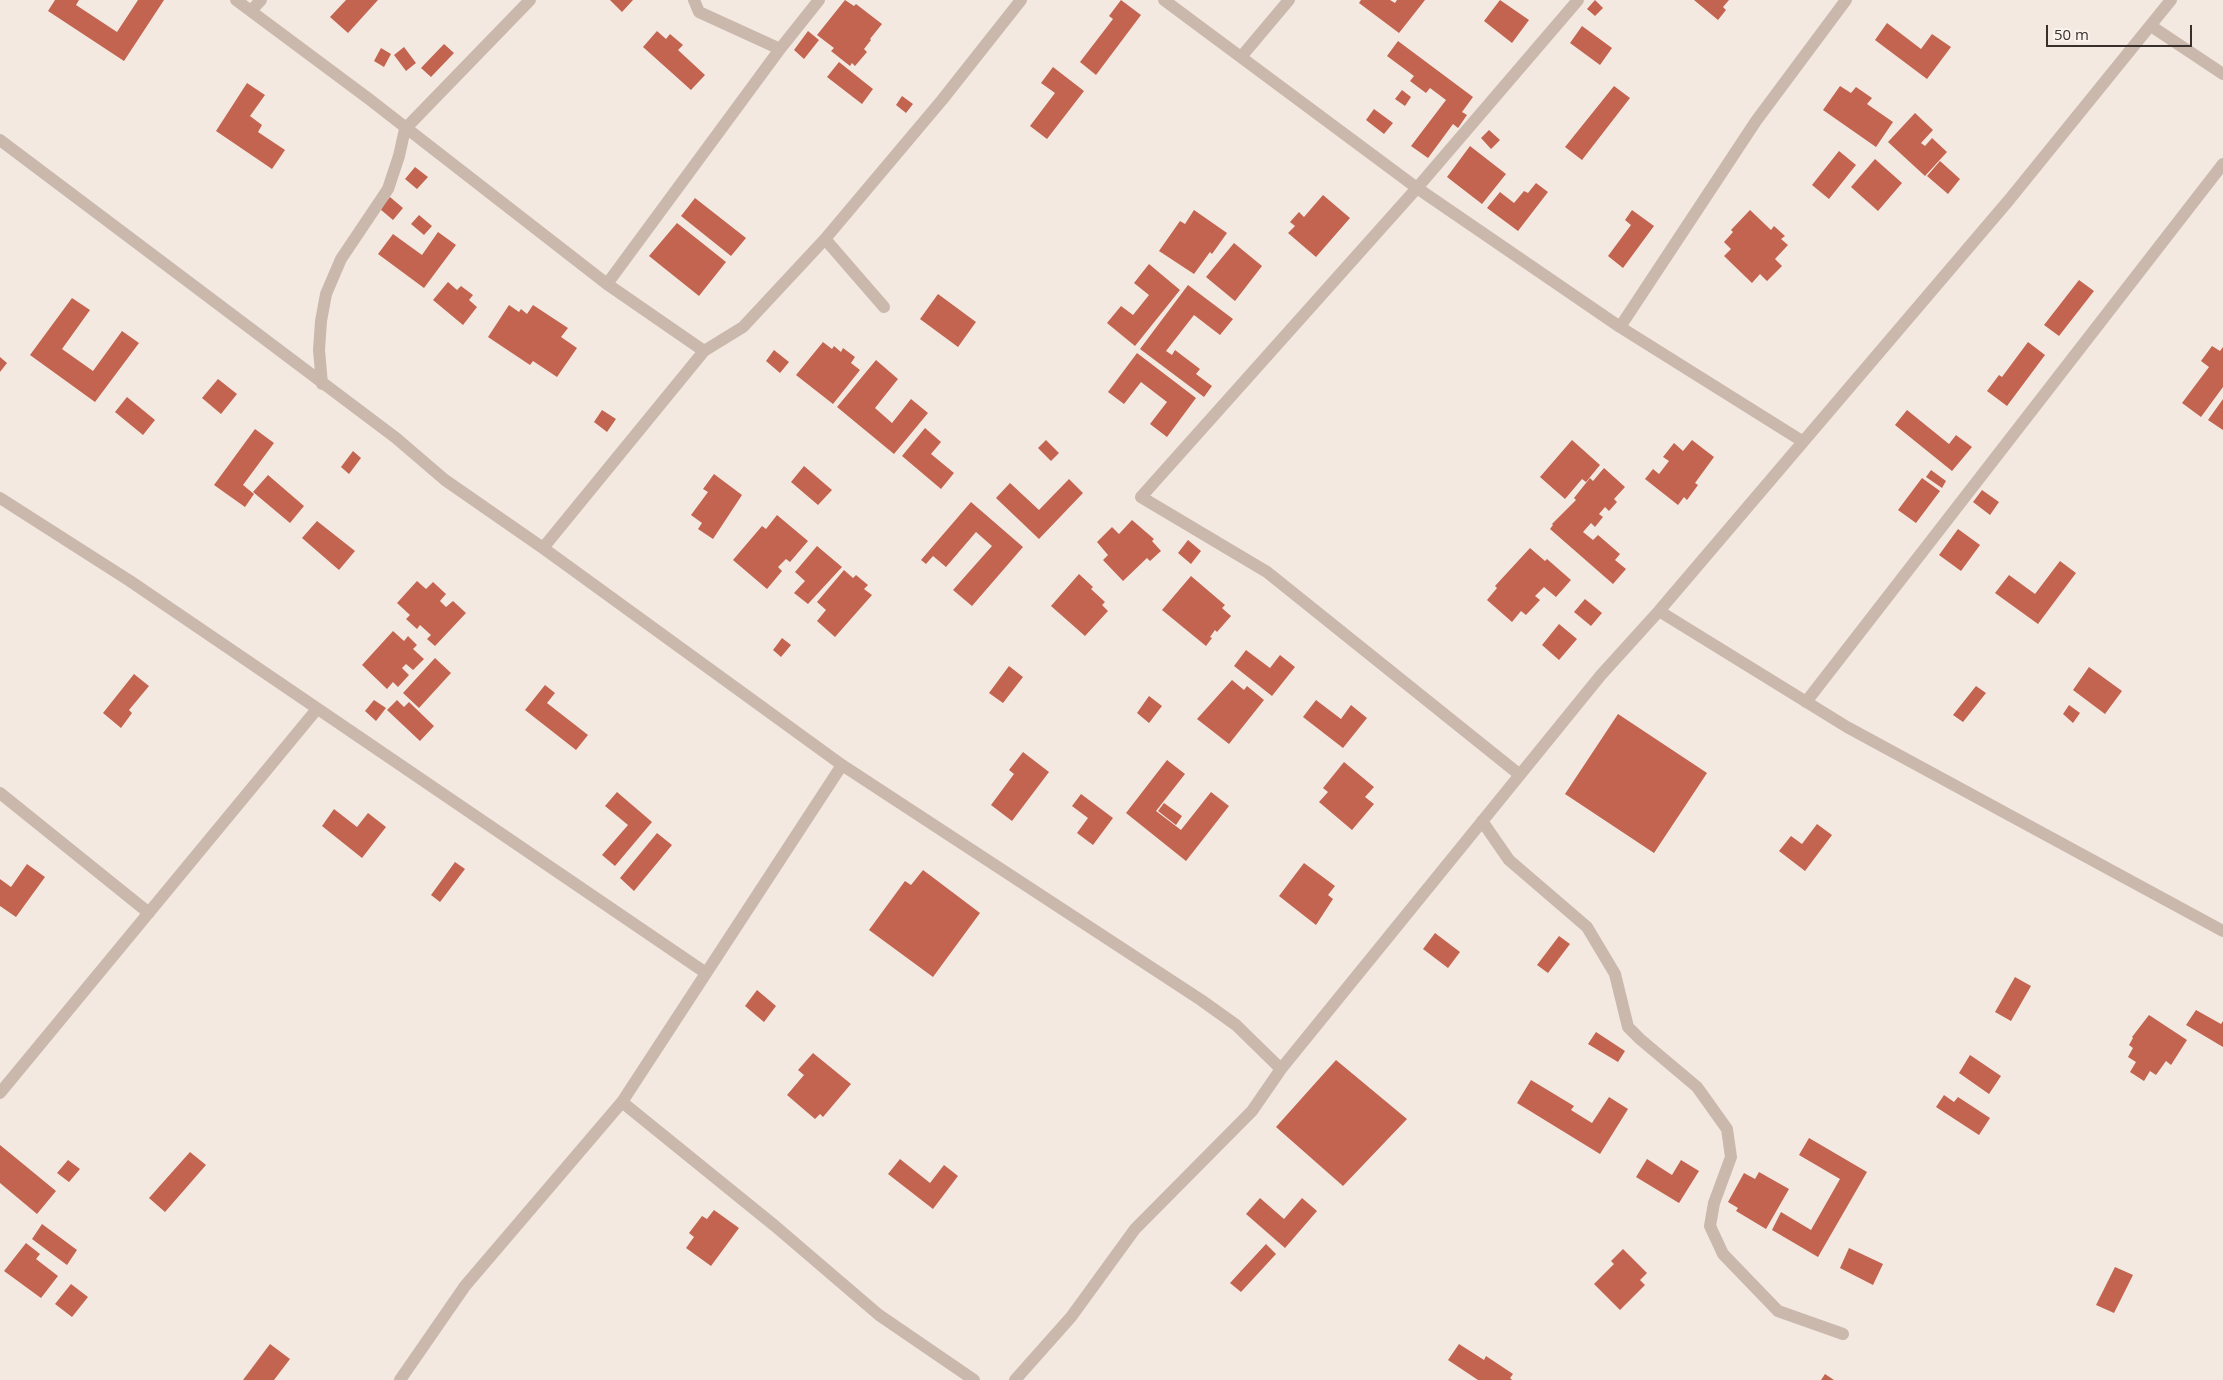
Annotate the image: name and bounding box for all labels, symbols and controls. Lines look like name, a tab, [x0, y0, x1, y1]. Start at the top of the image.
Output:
scale bar	[2048, 15, 2194, 47]
text: 50 m	[2054, 24, 2089, 44]

